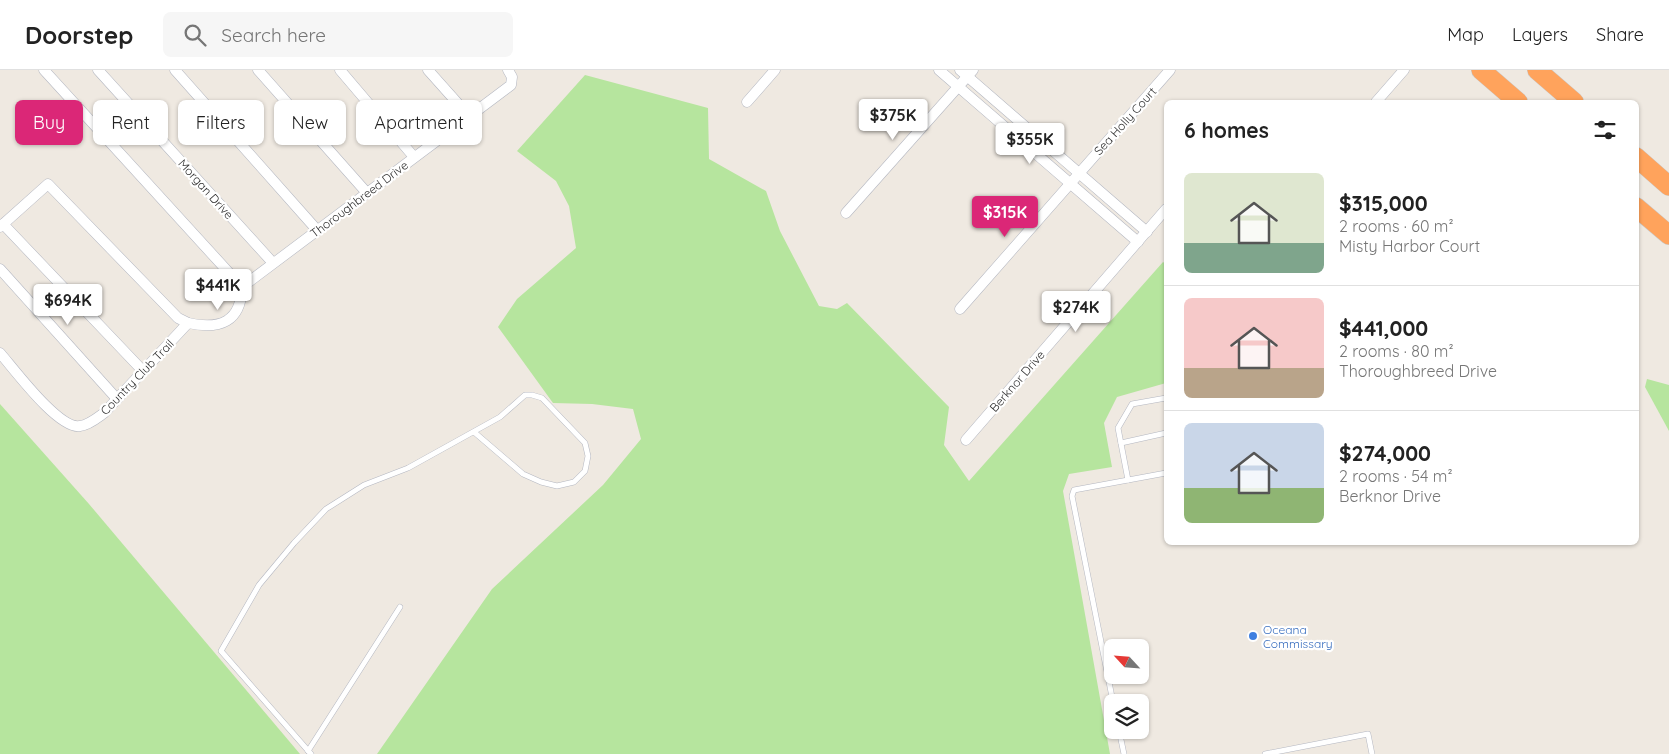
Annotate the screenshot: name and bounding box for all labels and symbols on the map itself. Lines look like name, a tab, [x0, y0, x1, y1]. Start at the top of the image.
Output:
street label: Sea Holly Court	[1091, 84, 1159, 158]
pin: $375K	[858, 98, 928, 141]
pin: $355K	[995, 122, 1065, 165]
street label: Morgan Drive	[175, 156, 237, 222]
street label: Thoroughbreed Drive	[307, 157, 411, 241]
pin: $315K	[970, 196, 1040, 238]
pin: $441K	[183, 268, 253, 311]
pin: $694K	[33, 284, 103, 326]
pin: $274K	[1041, 290, 1111, 333]
street label: Country Club Trail	[97, 336, 177, 418]
street label: Berknor Drive	[986, 347, 1048, 415]
place label: Oceana Commissary	[1263, 622, 1333, 651]
marker: Oceana Commissary	[1247, 630, 1259, 642]
north arrow	[1104, 639, 1149, 684]

